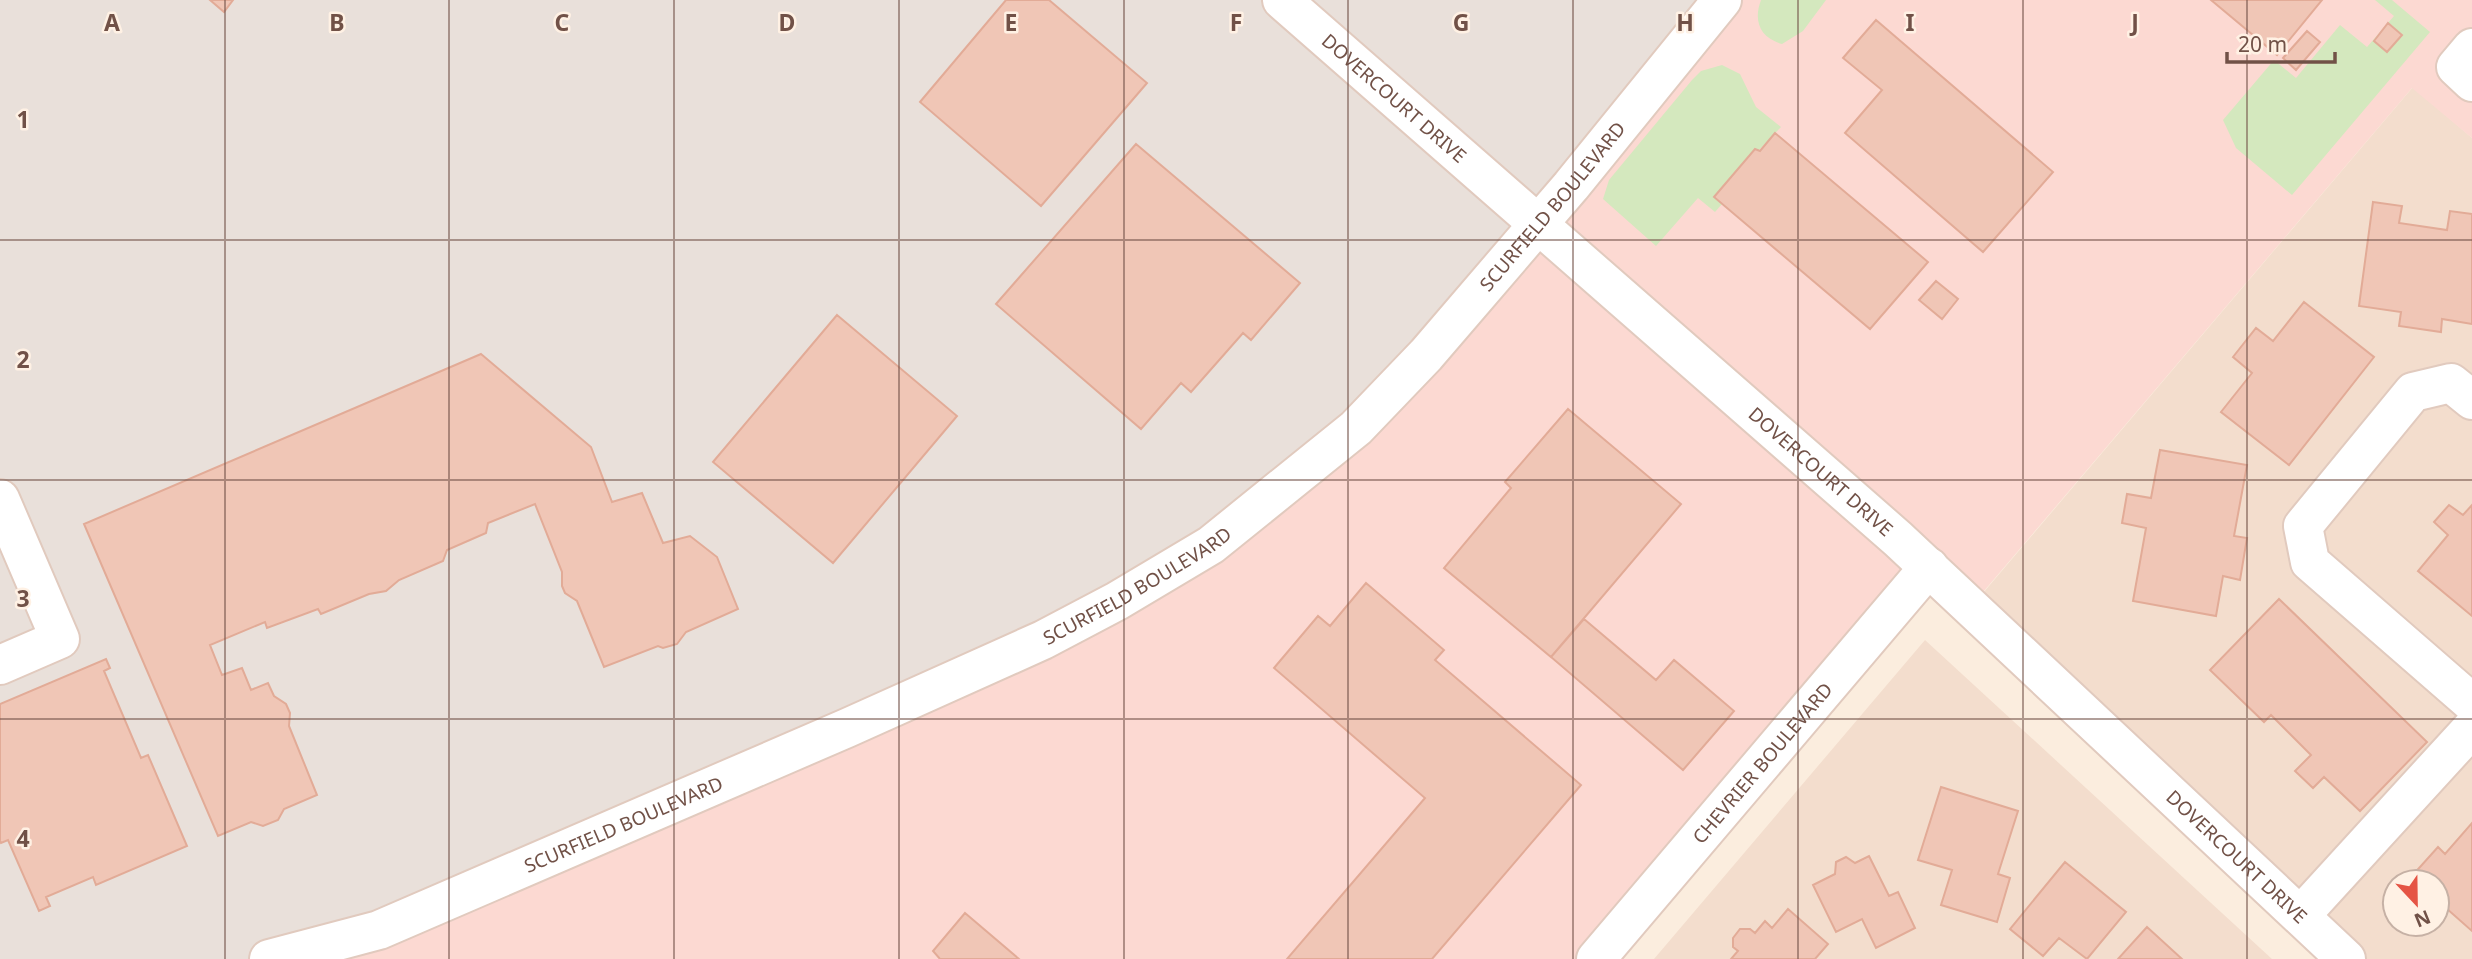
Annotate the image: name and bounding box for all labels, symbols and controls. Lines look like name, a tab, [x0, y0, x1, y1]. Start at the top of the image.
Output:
text: A	[104, 6, 120, 38]
text: B	[329, 6, 345, 38]
text: C	[555, 6, 570, 38]
text: D	[779, 6, 795, 38]
text: E	[1005, 6, 1017, 38]
text: F	[1230, 6, 1242, 38]
text: G	[1453, 6, 1469, 38]
text: H	[1676, 6, 1694, 38]
text: I	[1906, 6, 1915, 38]
text: J	[2129, 6, 2139, 38]
scale bar	[2227, 21, 2336, 65]
street label: DOVERCOURT DRIVE	[1316, 28, 1472, 169]
text: 20 m	[2238, 30, 2287, 58]
text: 1	[16, 103, 30, 135]
street label: SCURFIELD BOULEVARD	[1474, 116, 1631, 297]
text: 2	[16, 343, 30, 375]
street label: DOVERCOURT DRIVE	[1743, 401, 1899, 542]
street label: SCURFIELD BOULEVARD	[1038, 521, 1237, 651]
text: 3	[16, 582, 30, 614]
street label: CHEVRIER BOULEVARD	[1686, 677, 1838, 849]
street label: SCURFIELD BOULEVARD	[520, 770, 727, 879]
street label: DOVERCOURT DRIVE	[2161, 784, 2313, 929]
text: 4	[16, 822, 30, 854]
north arrow	[2381, 868, 2451, 938]
text: N	[2410, 904, 2434, 934]

